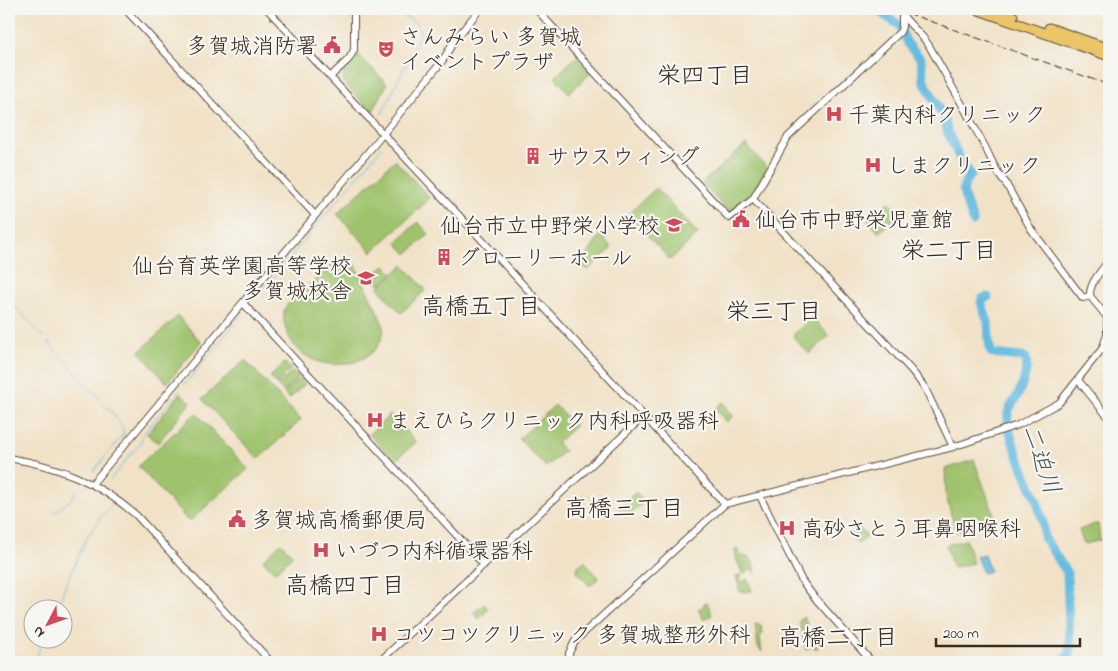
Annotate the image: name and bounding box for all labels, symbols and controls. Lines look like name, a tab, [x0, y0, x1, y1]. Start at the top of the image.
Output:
place label: さんみらい 多賀城 イベントプラザ	[400, 23, 582, 80]
place label: 多賀城消防署	[186, 32, 318, 64]
public building icon: 多賀城消防署	[322, 35, 342, 55]
theatre icon: さんみらい 多賀城 イベントプラザ	[376, 39, 396, 59]
district label: 栄四丁目	[657, 60, 753, 95]
place label: 千葉内科クリニック	[848, 101, 1046, 133]
hospital icon: 千葉内科クリニック	[824, 104, 844, 124]
place label: サウスウィング	[547, 143, 700, 175]
building icon: サウスウィング	[523, 146, 543, 166]
place label: しまクリニック	[887, 152, 1041, 184]
hospital icon: しまクリニック	[863, 155, 883, 175]
place label: 仙台市中野栄児童館	[755, 206, 953, 238]
public building icon: 仙台市中野栄児童館	[731, 209, 751, 229]
place label: 仙台市立中野栄小学校	[440, 212, 660, 244]
school or university icon: 仙台市立中野栄小学校	[664, 215, 684, 235]
district label: 栄二丁目	[901, 235, 997, 270]
place label: グローリーホール	[458, 244, 633, 276]
building icon: グローリーホール	[434, 247, 454, 267]
place label: 仙台育英学園高等学校 多賀城校舎	[132, 252, 352, 309]
school or university icon: 仙台育英学園高等学校 多賀城校舎	[356, 268, 376, 288]
district label: 高橋五丁目	[421, 291, 541, 326]
district label: 栄三丁目	[726, 296, 822, 331]
place label: まえひらクリニック内科呼吸器科	[389, 407, 719, 439]
hospital icon: まえひらクリニック内科呼吸器科	[365, 410, 385, 430]
water label: 二迫川	[1011, 420, 1068, 500]
district label: 高橋三丁目	[564, 493, 684, 528]
place label: 多賀城高橋郵便局	[251, 506, 427, 538]
public building icon: 多賀城高橋郵便局	[227, 509, 247, 529]
place label: 高砂さとう耳鼻咽喉科	[801, 515, 1021, 547]
hospital icon: 高砂さとう耳鼻咽喉科	[777, 518, 797, 538]
place label: いづつ内科循環器科	[335, 537, 533, 569]
hospital icon: いづつ内科循環器科	[311, 540, 331, 560]
district label: 高橋四丁目	[285, 570, 405, 605]
north arrow	[22, 598, 72, 648]
scale bar	[936, 616, 1079, 648]
text: N	[28, 621, 50, 642]
place label: コツコツクリニック 多賀城整形外科	[393, 621, 751, 653]
district label: 高橋二丁目	[778, 622, 898, 657]
text: 200 m	[943, 623, 979, 645]
hospital icon: コツコツクリニック 多賀城整形外科	[369, 624, 389, 644]

